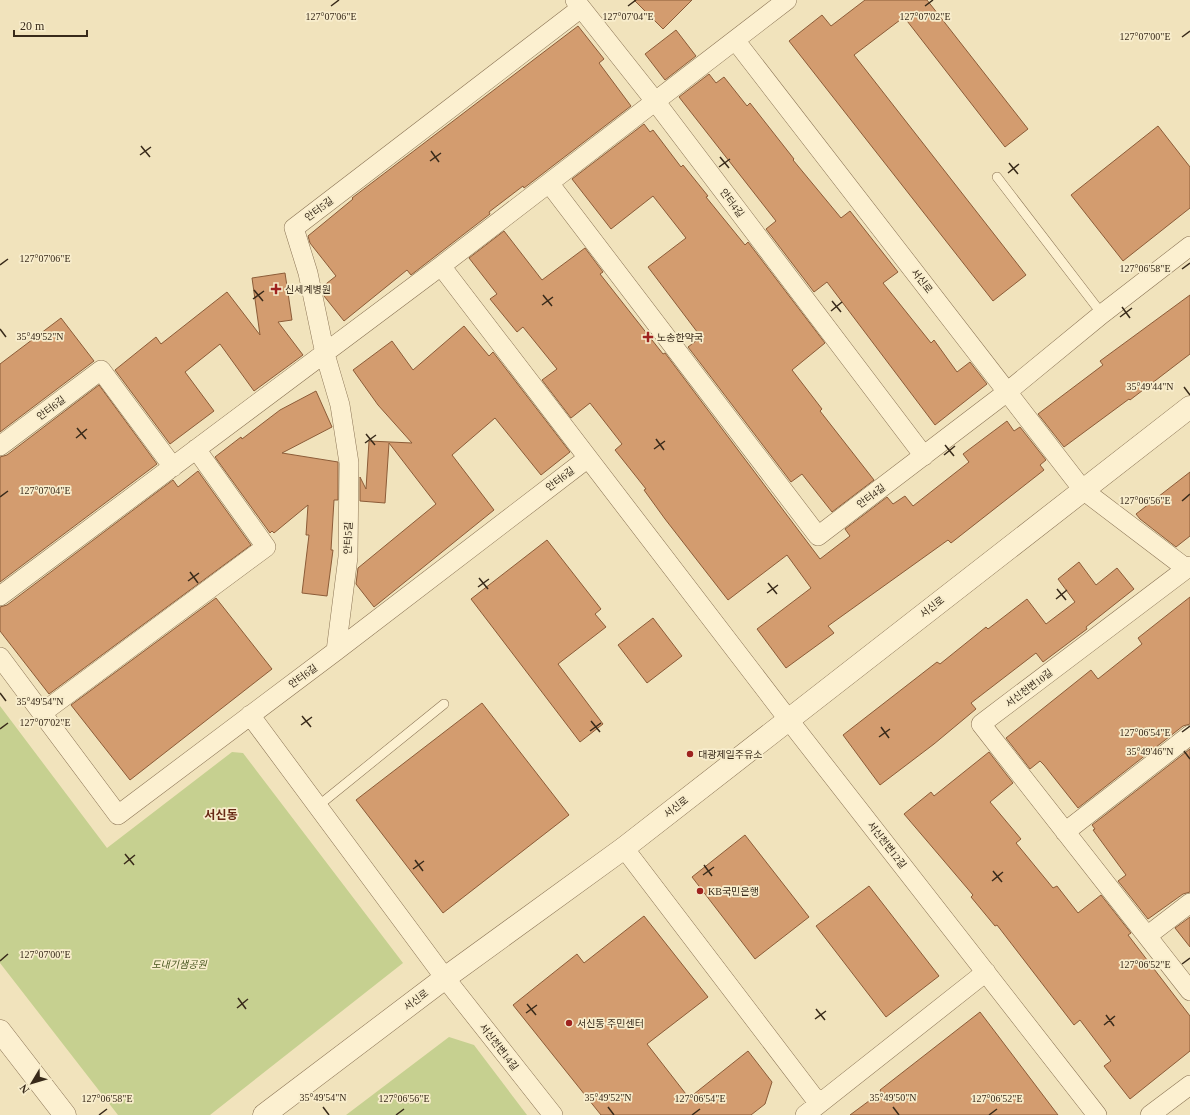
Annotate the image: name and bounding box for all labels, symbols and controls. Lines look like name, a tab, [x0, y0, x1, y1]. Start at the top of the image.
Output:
text: 127°07'06"E	[306, 11, 357, 22]
text: 127°07'04"E	[603, 11, 654, 22]
text: 127°07'02"E	[900, 11, 951, 22]
scale bar	[14, 12, 87, 38]
text: 20 m	[20, 19, 45, 33]
text: 127°07'00"E	[1120, 31, 1171, 42]
street label: 안터4길	[718, 187, 746, 219]
street label: 안터5길	[303, 195, 335, 223]
text: 127°07'06"E	[20, 253, 71, 264]
text: 127°06'58"E	[1120, 263, 1171, 274]
street label: 서신로	[909, 267, 935, 295]
marker: 신세계병원	[270, 283, 282, 295]
place label: 신세계병원	[285, 284, 331, 295]
text: 35°49'52"N	[16, 331, 64, 342]
marker: 노송한약국	[642, 331, 654, 343]
place label: 노송한약국	[657, 332, 703, 343]
text: 35°49'44"N	[1126, 381, 1174, 392]
street label: 안터6길	[35, 394, 67, 422]
street label: 안터6길	[544, 465, 576, 493]
street label: 안터4길	[855, 482, 887, 510]
text: 127°07'04"E	[20, 485, 71, 496]
text: 127°06'56"E	[1120, 495, 1171, 506]
street label: 안터5길	[342, 522, 354, 554]
street label: 서신로	[918, 594, 946, 620]
street label: 안터6길	[287, 662, 319, 690]
street label: 서신천변10길	[1003, 667, 1055, 709]
text: 35°49'54"N	[16, 696, 64, 707]
text: 127°07'02"E	[20, 717, 71, 728]
text: 127°06'54"E	[1120, 727, 1171, 738]
text: 35°49'46"N	[1126, 746, 1174, 757]
marker: 대광제일주유소	[685, 749, 695, 759]
place label: 대광제일주유소	[698, 749, 762, 760]
street label: 서신로	[662, 794, 690, 820]
district label: 서신동	[204, 808, 238, 822]
street label: 서신천변12길	[865, 820, 909, 870]
marker: KB국민은행	[695, 886, 705, 896]
place label: KB국민은행	[708, 886, 759, 897]
text: 127°07'00"E	[20, 949, 71, 960]
park label: 도내기샘공원	[151, 959, 207, 970]
text: 127°06'52"E	[1120, 959, 1171, 970]
street label: 서신로	[402, 987, 430, 1013]
marker: 서신동 주민센터	[564, 1018, 574, 1028]
place label: 서신동 주민센터	[577, 1018, 644, 1029]
street label: 서신천변14길	[477, 1022, 521, 1072]
north arrow	[12, 1063, 52, 1103]
text: N	[17, 1082, 31, 1096]
text: 35°49'54"N	[299, 1092, 347, 1103]
text: 35°49'52"N	[584, 1092, 632, 1103]
text: 35°49'50"N	[869, 1092, 917, 1103]
text: 127°06'58"E	[82, 1093, 133, 1104]
text: 127°06'56"E	[379, 1093, 430, 1104]
text: 127°06'54"E	[675, 1093, 726, 1104]
text: 127°06'52"E	[972, 1093, 1023, 1104]

